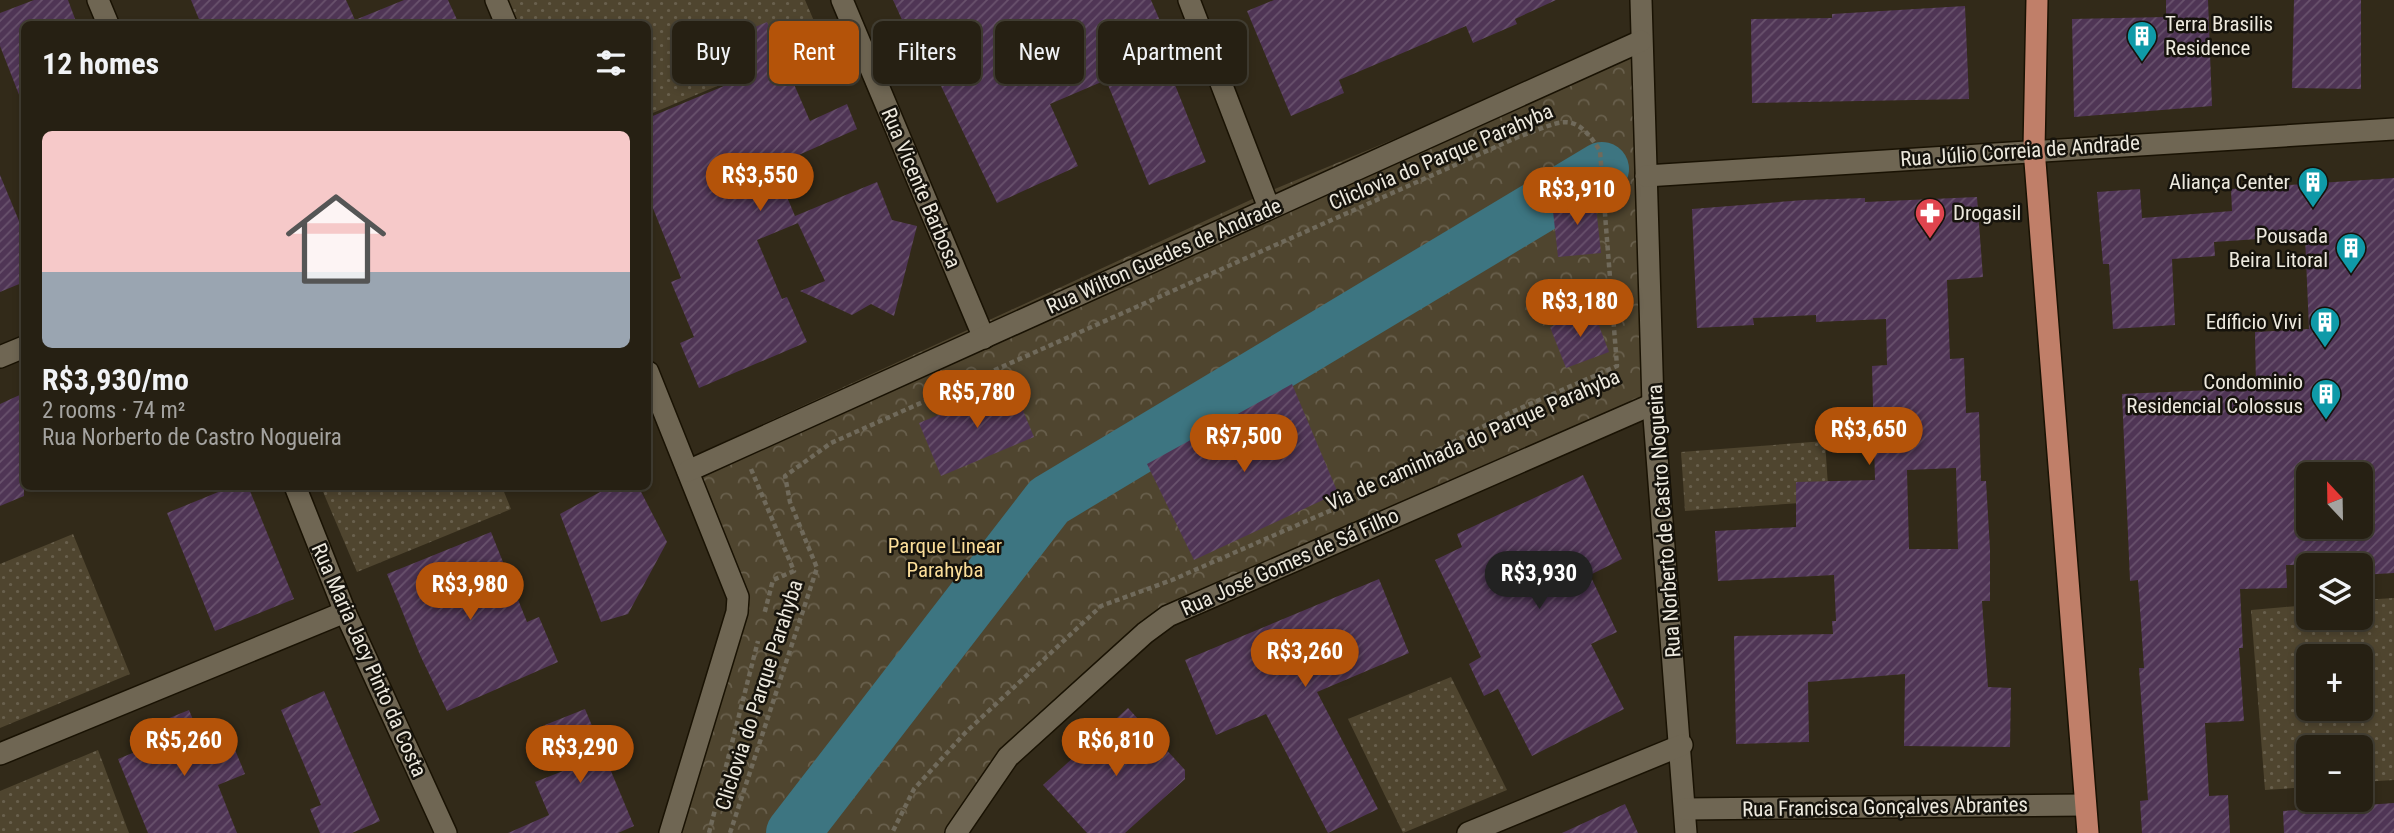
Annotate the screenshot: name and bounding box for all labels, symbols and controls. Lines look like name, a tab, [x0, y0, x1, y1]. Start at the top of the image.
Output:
place label: Terra Brasilis Residence	[2165, 12, 2273, 60]
building icon: Terra Brasilis Residence	[2125, 19, 2159, 63]
chip: Buy	[672, 21, 755, 84]
chip: Rent	[769, 21, 859, 84]
chip: Filters	[873, 21, 981, 84]
chip: New	[995, 21, 1084, 84]
chip: Apartment	[1098, 21, 1247, 84]
icon: filters	[592, 44, 630, 82]
text: 12 homes	[42, 46, 159, 81]
street label: Cliclovia do Parque Parahyba	[1325, 99, 1557, 215]
street label: Rua Vicente Barbosa	[876, 104, 966, 272]
street label: Rua Júlio Correia de Andrade	[1899, 131, 2141, 171]
pin: R$3,550	[695, 154, 825, 213]
text: R$3,550	[722, 162, 798, 189]
building icon: Aliança Center	[2296, 165, 2330, 209]
pin: R$3,910	[1512, 168, 1642, 227]
place label: Aliança Center	[2169, 170, 2290, 194]
icon: home	[273, 176, 399, 302]
text: R$3,910	[1539, 176, 1615, 203]
street label: Rua Wilton Guedes de Andrade	[1043, 193, 1285, 319]
pharmacy icon: Drogasil	[1913, 196, 1947, 240]
place label: Drogasil	[1953, 201, 2021, 225]
place label: Pousada Beira Litoral	[2229, 224, 2328, 272]
building icon: Pousada Beira Litoral	[2334, 231, 2368, 275]
pin: R$3,180	[1515, 280, 1645, 339]
text: R$3,180	[1542, 288, 1618, 315]
building icon: Edíficio Vivi	[2308, 305, 2342, 349]
place label: Edíficio Vivi	[2206, 310, 2302, 334]
text: R$3,930/mo	[42, 362, 189, 397]
street label: Via de caminhada do Parque Parahyba	[1323, 364, 1623, 516]
pin: R$5,780	[912, 370, 1042, 430]
place label: Condominio Residencial Colossus	[2126, 370, 2303, 418]
building icon: Condominio Residencial Colossus	[2309, 377, 2343, 421]
text: R$5,780	[939, 379, 1015, 406]
street label: Rua Norberto de Castro Nogueira	[1642, 384, 1686, 658]
text: 2 rooms · 74 m²	[42, 397, 185, 424]
pin: R$3,650	[1804, 407, 1934, 467]
pin: R$7,500	[1179, 414, 1309, 474]
text: R$3,650	[1831, 416, 1907, 443]
text: R$7,500	[1206, 423, 1282, 450]
text: Rua Norberto de Castro Nogueira	[42, 424, 342, 451]
north arrow	[2296, 462, 2373, 539]
map controls	[2296, 462, 2373, 812]
street label: Rua José Gomes de Sá Filho	[1178, 503, 1402, 621]
park label: Parque Linear Parahyba	[888, 534, 1002, 582]
street label: Rua Maria Jacy Pinto da Costa	[307, 539, 431, 781]
pin: R$3,930	[1474, 552, 1604, 611]
button: layers	[2296, 553, 2373, 630]
text: R$3,930	[1501, 560, 1577, 587]
pin: R$3,980	[405, 562, 535, 622]
text: R$3,980	[432, 571, 508, 598]
street label: Cliclovia do Parque Parahyba	[710, 577, 808, 813]
pin: R$3,260	[1240, 630, 1370, 689]
text: R$3,260	[1267, 638, 1343, 665]
button: +	[2296, 644, 2373, 721]
pin: R$5,260	[119, 718, 249, 778]
pin: R$6,810	[1051, 718, 1181, 778]
pin: R$3,290	[515, 726, 645, 785]
text: R$5,260	[146, 727, 222, 754]
text: R$6,810	[1078, 727, 1154, 754]
text: R$3,290	[542, 734, 618, 761]
button: −	[2296, 735, 2373, 812]
street label: Rua Francisca Gonçalves Abrantes	[1742, 793, 2028, 821]

